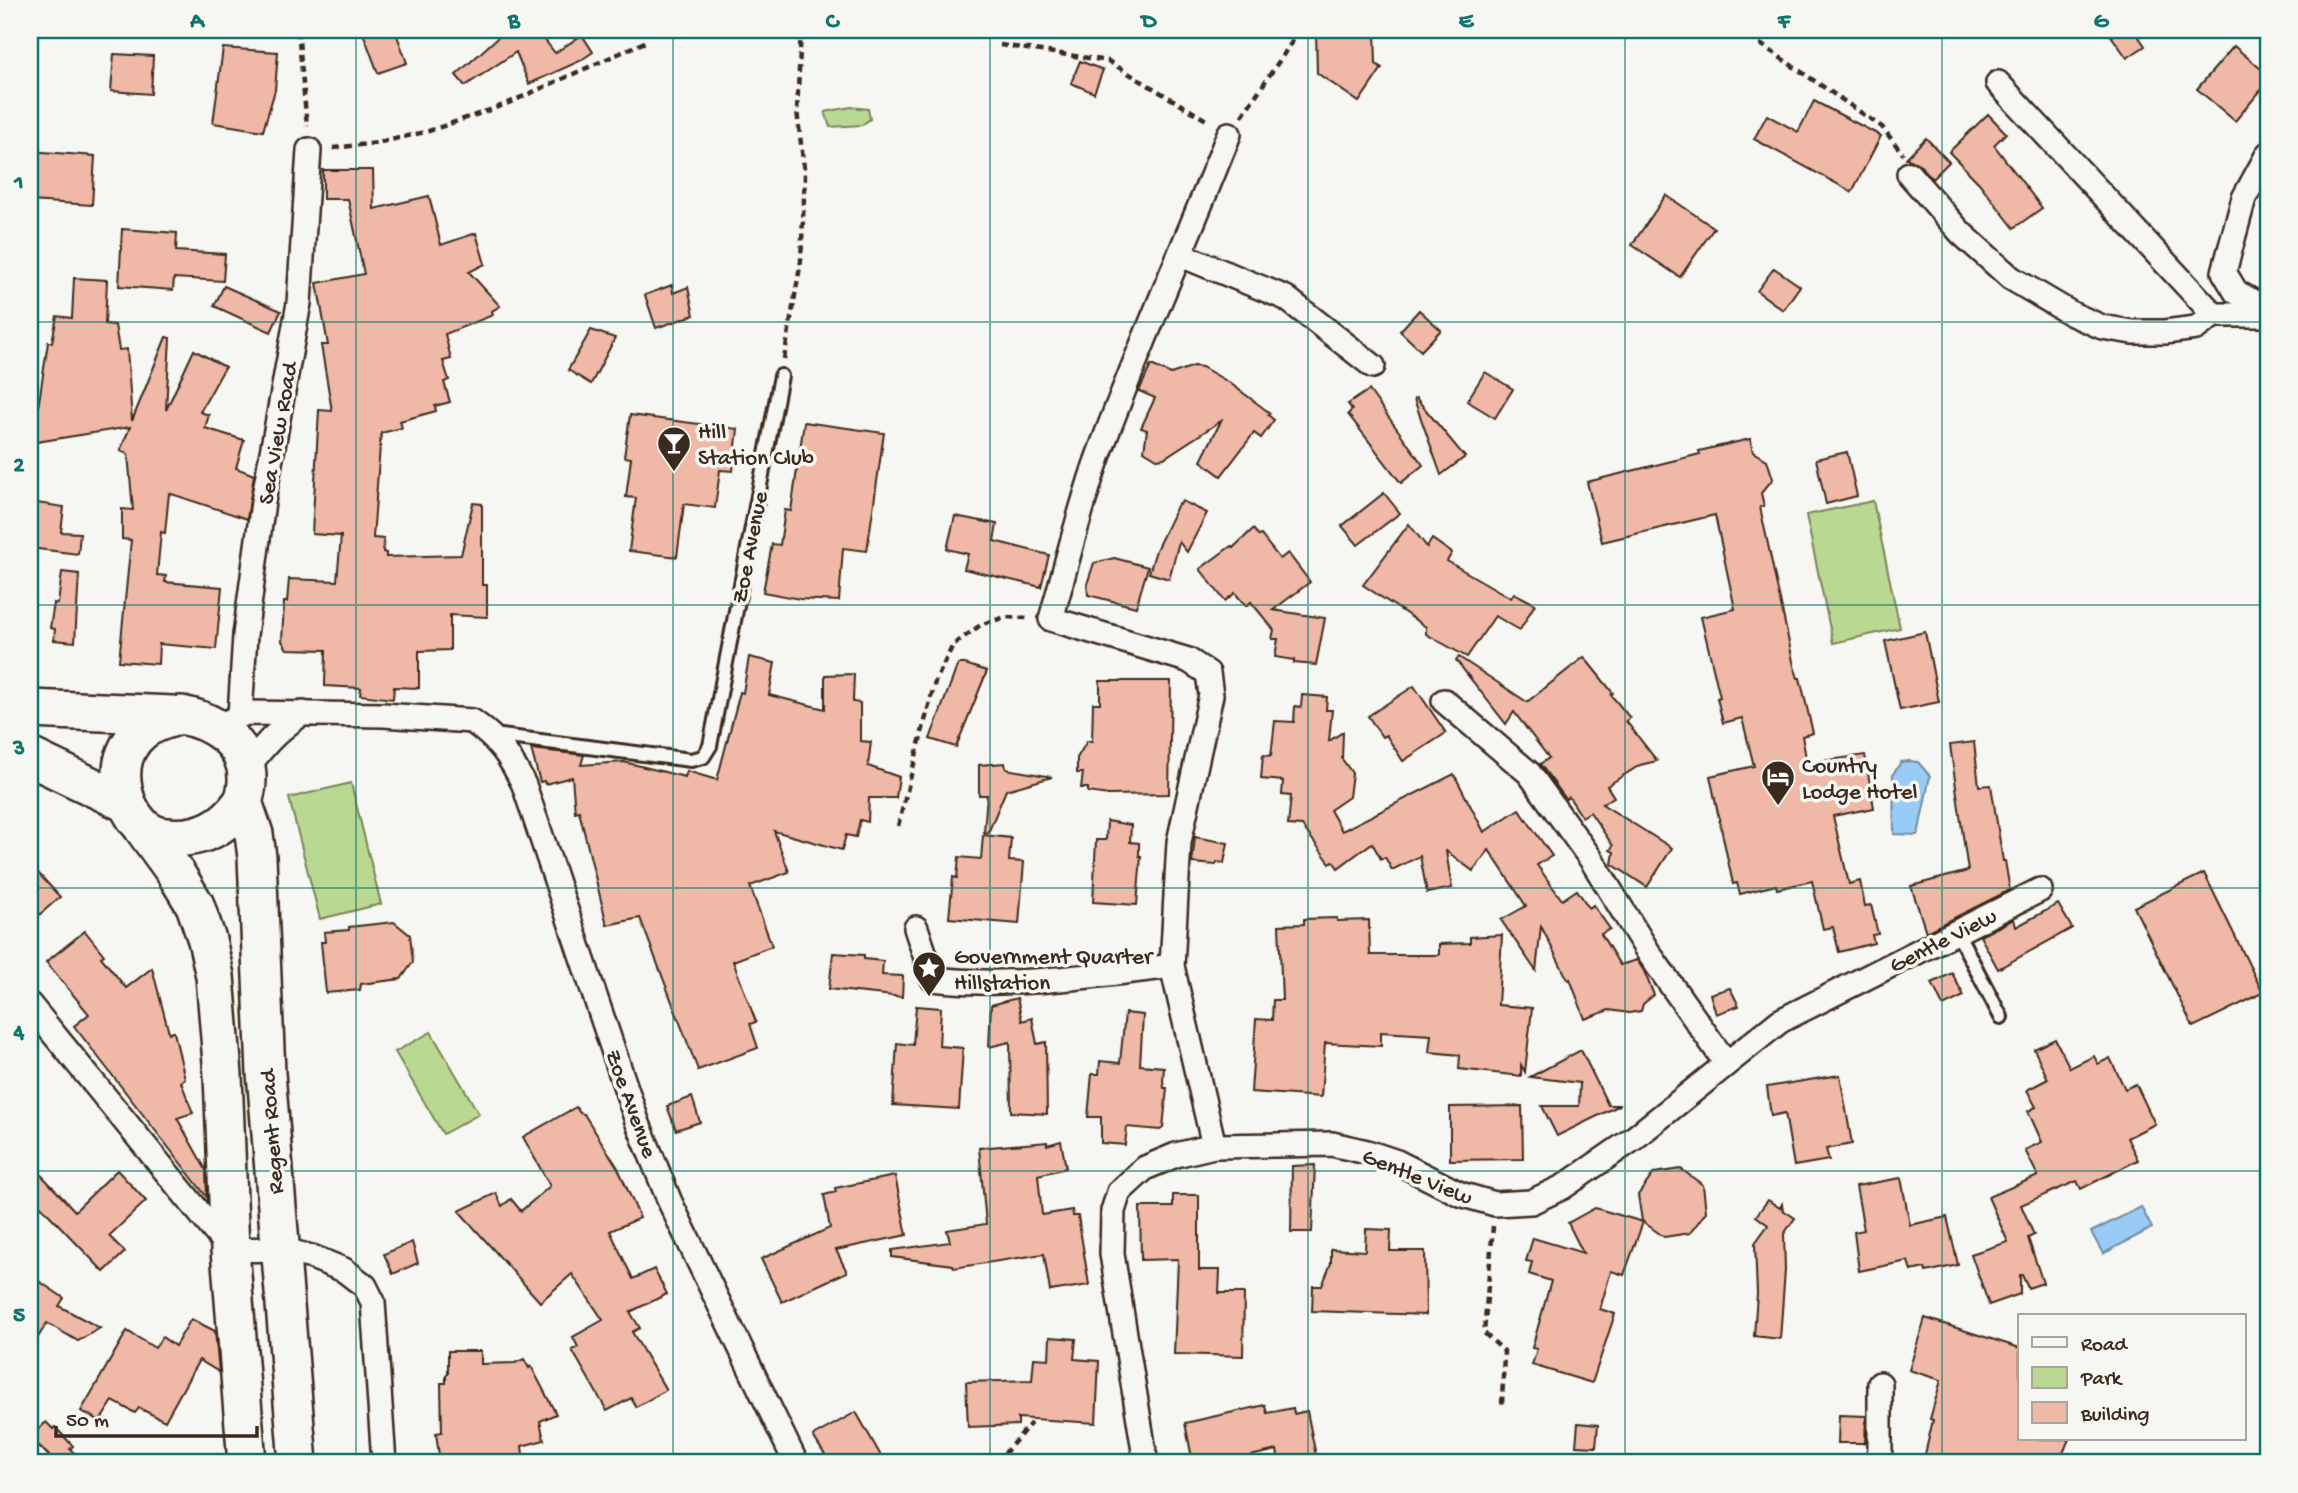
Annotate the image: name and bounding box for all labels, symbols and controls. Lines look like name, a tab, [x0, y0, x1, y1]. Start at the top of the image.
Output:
text: A	[189, 9, 205, 36]
text: B	[507, 9, 521, 36]
text: C	[826, 9, 841, 36]
text: D	[1140, 9, 1158, 36]
text: E	[1459, 9, 1475, 36]
text: F	[1777, 9, 1792, 36]
text: G	[2094, 9, 2110, 36]
text: 1	[13, 170, 24, 197]
street label: Sea View Road	[254, 359, 305, 507]
place label: Hill Station Club	[698, 420, 814, 473]
bar icon: Hill Station Club	[655, 424, 693, 473]
text: 2	[13, 453, 25, 480]
street label: Zoe Avenue	[727, 488, 776, 606]
text: 3	[12, 736, 25, 763]
place label: Country Lodge Hotel	[1802, 754, 1918, 807]
hotel icon: Country Lodge Hotel	[1759, 758, 1797, 807]
street label: Gentle View	[1886, 904, 2002, 981]
place label: Government Quarter Hillstation	[954, 945, 1154, 998]
place icon: Government Quarter Hillstation	[910, 949, 948, 998]
text: 4	[13, 1020, 25, 1047]
street label: Zoe Avenue	[598, 1046, 662, 1163]
street label: Regent Road	[256, 1067, 291, 1195]
street label: Gentle View	[1358, 1144, 1476, 1213]
text: 5	[13, 1303, 25, 1330]
legend	[2018, 1314, 2246, 1440]
text: Road	[2081, 1334, 2129, 1359]
text: Park	[2080, 1368, 2124, 1393]
scale bar	[56, 1395, 257, 1439]
text: Building	[2080, 1404, 2150, 1429]
text: 50 m	[66, 1410, 109, 1435]

